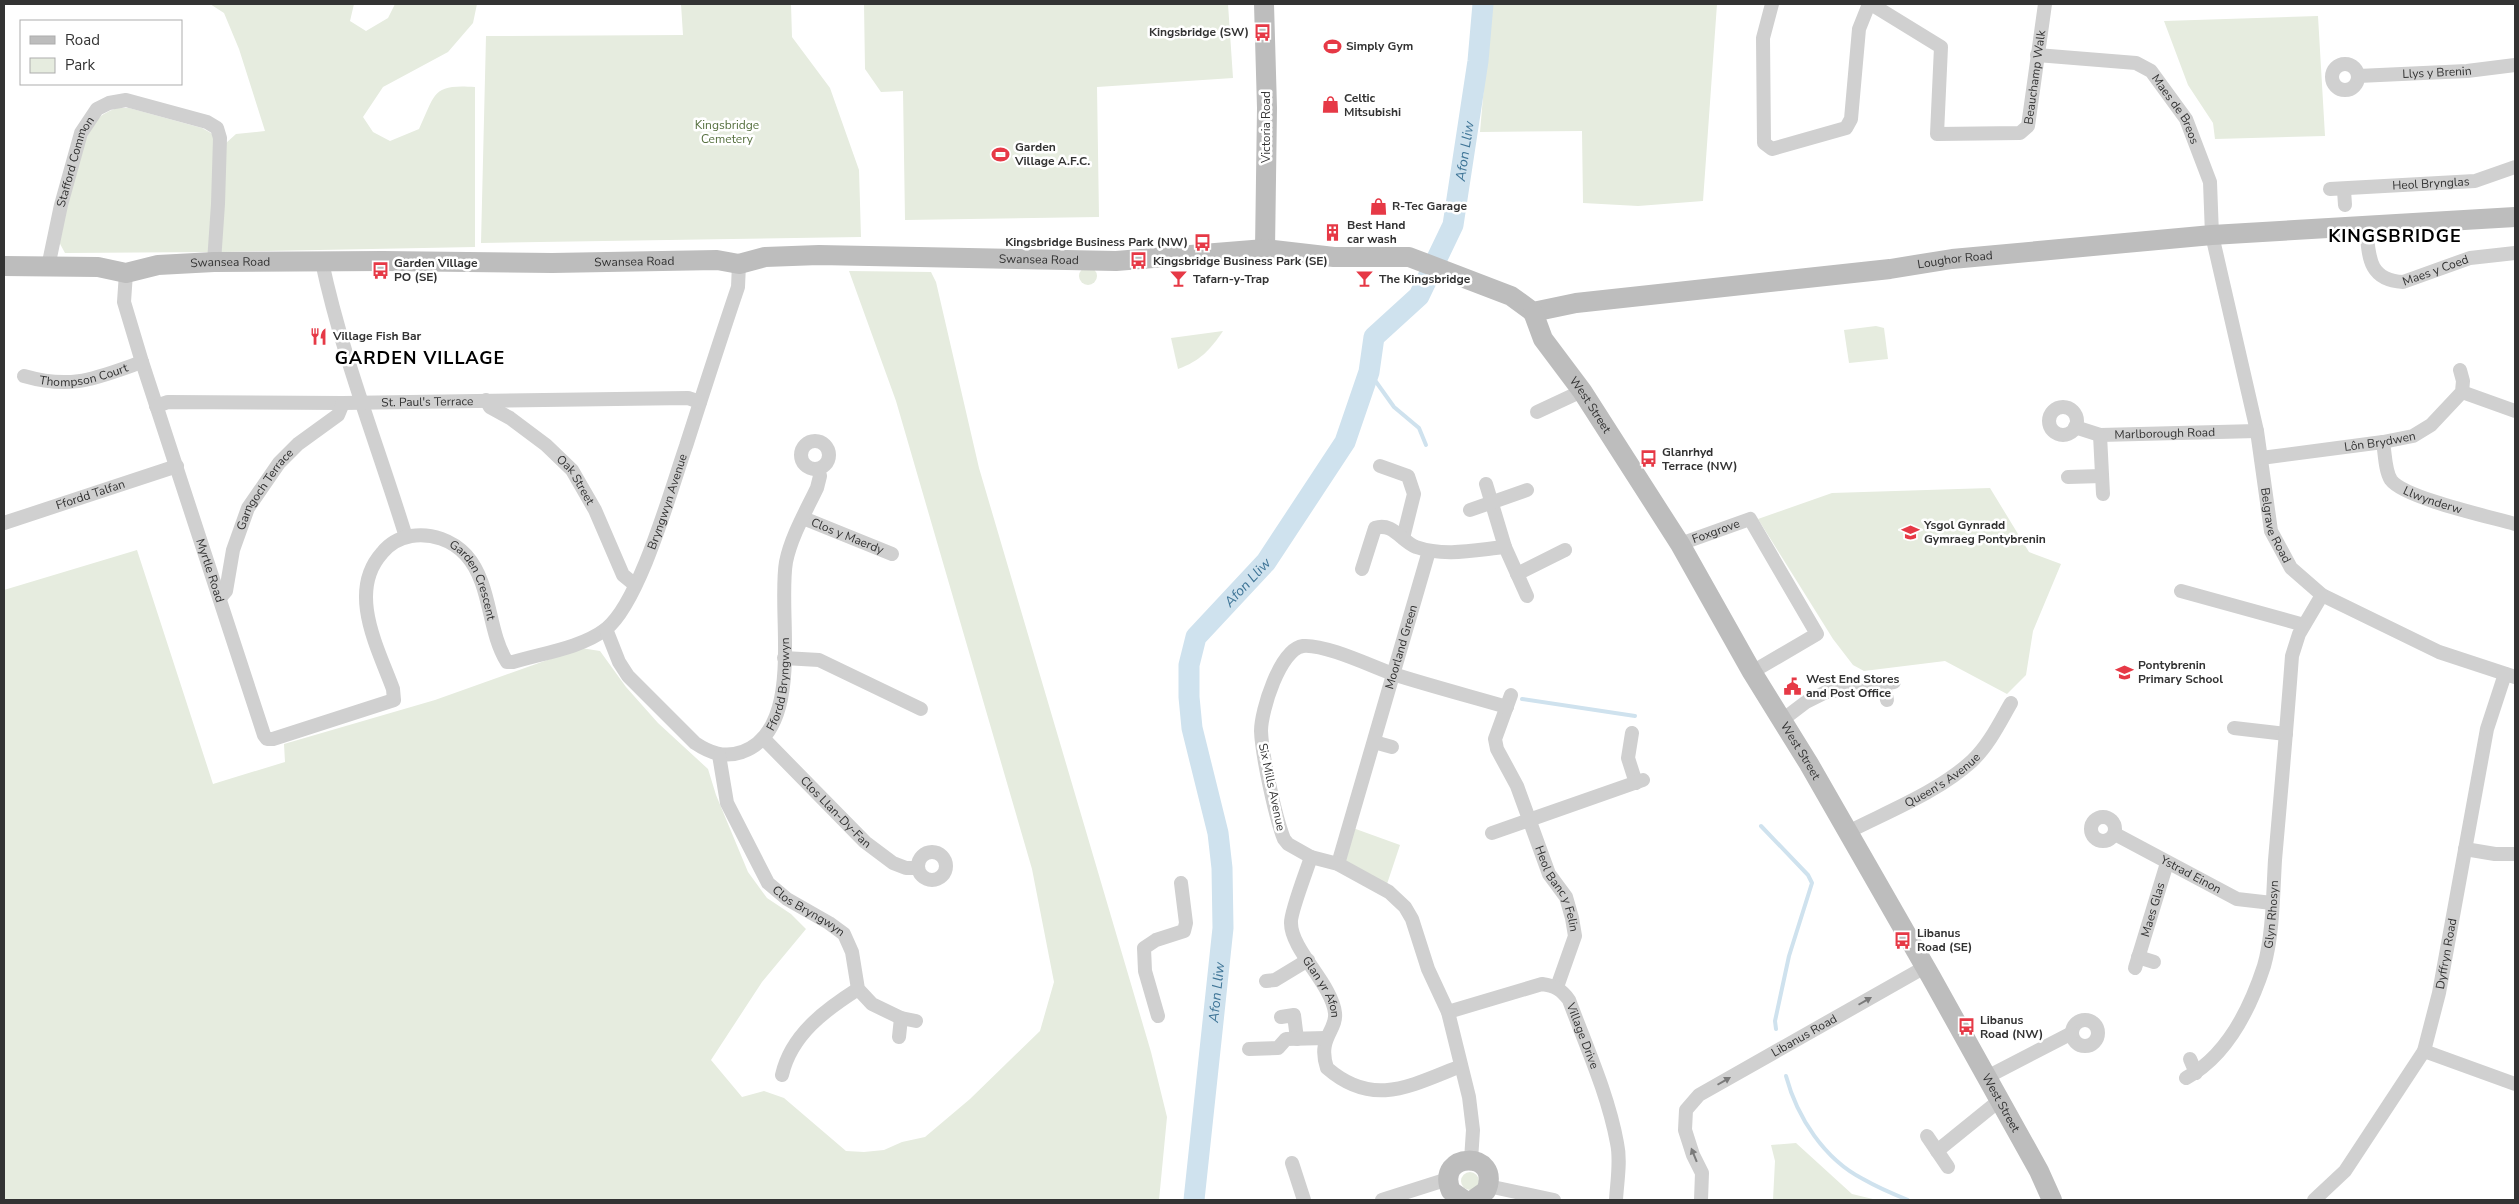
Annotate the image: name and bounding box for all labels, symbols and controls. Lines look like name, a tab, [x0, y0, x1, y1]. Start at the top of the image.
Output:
legend	[20, 20, 182, 85]
bus stop icon: Kingsbridge (SW)	[1253, 22, 1273, 42]
place label: Kingsbridge (SW)	[1149, 24, 1249, 40]
street label: Beauchamp Walk	[2020, 28, 2049, 126]
text: Road	[65, 30, 100, 50]
sports icon: Simply Gym	[1322, 36, 1342, 56]
place label: Simply Gym	[1346, 38, 1413, 54]
text: Park	[65, 55, 95, 75]
street label: Llys y Brenin	[2402, 62, 2473, 82]
street label: Maes de Breos	[2148, 71, 2203, 146]
place label: Celtic Mitsubishi	[1344, 90, 1401, 120]
street label: Victoria Road	[1258, 91, 1274, 164]
shop icon: Celtic Mitsubishi	[1320, 95, 1340, 115]
street label: Stafford Common	[53, 113, 98, 209]
park label: Kingsbridge Cemetery	[695, 117, 759, 147]
water label: Afon Lliw	[1451, 119, 1479, 184]
place label: Garden Village A.F.C.	[1014, 139, 1090, 169]
sports icon: Garden Village A.F.C.	[991, 144, 1011, 164]
street label: Heol Brynglas	[2392, 173, 2470, 194]
shop icon: R-Tec Garage	[1368, 196, 1388, 216]
place label: R-Tec Garage	[1392, 198, 1467, 214]
place label: Best Hand car wash	[1347, 217, 1405, 247]
building icon: Best Hand car wash	[1323, 222, 1343, 242]
district label: KINGSBRIDGE	[2328, 224, 2462, 248]
bus stop icon: Kingsbridge Business Park (NW)	[1192, 232, 1212, 252]
place label: Kingsbridge Business Park (NW)	[1005, 234, 1188, 250]
street label: Loughor Road	[1916, 247, 1993, 272]
street label: Swansea Road	[999, 251, 1079, 268]
bus stop icon: Kingsbridge Business Park (SE)	[1129, 251, 1149, 271]
street label: Maes y Coed	[2400, 251, 2471, 290]
street label: Swansea Road	[594, 253, 674, 270]
place label: Kingsbridge Business Park (SE)	[1153, 253, 1328, 269]
street label: Swansea Road	[190, 254, 270, 271]
place label: Garden Village PO (SE)	[394, 255, 478, 285]
bus stop icon: Garden Village PO (SE)	[370, 260, 390, 280]
bar icon: Tafarn-y-Trap	[1169, 269, 1189, 289]
bar icon: The Kingsbridge	[1355, 269, 1375, 289]
place label: Tafarn-y-Trap	[1193, 271, 1269, 287]
place label: The Kingsbridge	[1379, 271, 1471, 287]
restaurant icon: Village Fish Bar	[309, 326, 329, 346]
place label: Village Fish Bar	[332, 328, 422, 344]
district label: GARDEN VILLAGE	[335, 346, 505, 370]
street label: Thompson Court	[38, 359, 131, 390]
street label: West Street	[1566, 373, 1615, 437]
street label: St. Paul's Terrace	[381, 393, 473, 410]
street label: Marlborough Road	[2114, 424, 2215, 443]
street label: Lôn Brydwen	[2343, 428, 2417, 455]
place label: Glanrhyd Terrace (NW)	[1662, 444, 1738, 474]
street label: Garngoch Terrace	[233, 445, 297, 532]
bus stop icon: Glanrhyd Terrace (NW)	[1638, 449, 1658, 469]
street label: Oak Street	[553, 451, 599, 508]
street label: Bryngwyn Avenue	[644, 452, 691, 552]
street label: Ffordd Talfan	[54, 476, 127, 513]
street label: Llwynderw	[2400, 482, 2464, 518]
street label: Belgrave Road	[2257, 486, 2295, 566]
street label: Clos y Maerdy	[809, 514, 887, 558]
street label: Foxgrove	[1690, 515, 1742, 547]
place label: Ysgol Gynradd Gymraeg Pontybrenin	[1923, 517, 2046, 547]
school or university icon: Ysgol Gynradd Gymraeg Pontybrenin	[1900, 522, 1920, 542]
street label: Myrtle Road	[192, 536, 228, 604]
street label: Garden Crescent	[446, 536, 500, 623]
water label: Afon Lliw	[1219, 554, 1275, 612]
street label: Moorland Green	[1381, 603, 1421, 691]
street label: Ffordd Bryngwyn	[763, 637, 793, 734]
place label: Pontybrenin Primary School	[2138, 657, 2223, 687]
school or university icon: Pontybrenin Primary School	[2114, 662, 2134, 682]
place label: West End Stores and Post Office	[1806, 671, 1899, 701]
public building icon: West End Stores and Post Office	[1782, 676, 1802, 696]
street label: West Street	[1777, 719, 1825, 783]
street label: Six Mills Avenue	[1255, 742, 1289, 832]
street label: Queen's Avenue	[1902, 749, 1984, 811]
street label: Clos Llan-Dy-Fan	[797, 773, 874, 852]
street label: Heol Banc y Felin	[1531, 843, 1582, 933]
street label: Ystrad Einon	[2157, 851, 2224, 897]
street label: Maes Glas	[2137, 880, 2169, 939]
street label: Glyn Rhosyn	[2260, 880, 2282, 950]
street label: Clos Bryngwyn	[769, 882, 848, 940]
street label: Dyffryn Road	[2432, 917, 2460, 990]
place label: Libanus Road (SE)	[1917, 925, 1972, 955]
bus stop icon: Libanus Road (SE)	[1893, 930, 1913, 950]
street label: Glan yr Afon	[1299, 953, 1343, 1018]
water label: Afon Lliw	[1204, 961, 1229, 1024]
one-way arrow	[1859, 996, 1872, 1005]
street label: Village Drive	[1562, 999, 1603, 1071]
street label: Libanus Road	[1768, 1011, 1840, 1060]
place label: Libanus Road (NW)	[1980, 1012, 2043, 1042]
bus stop icon: Libanus Road (NW)	[1956, 1017, 1976, 1037]
street label: West Street	[1978, 1071, 2024, 1136]
one-way arrow	[1717, 1077, 1732, 1085]
one-way arrow	[1690, 1147, 1698, 1162]

